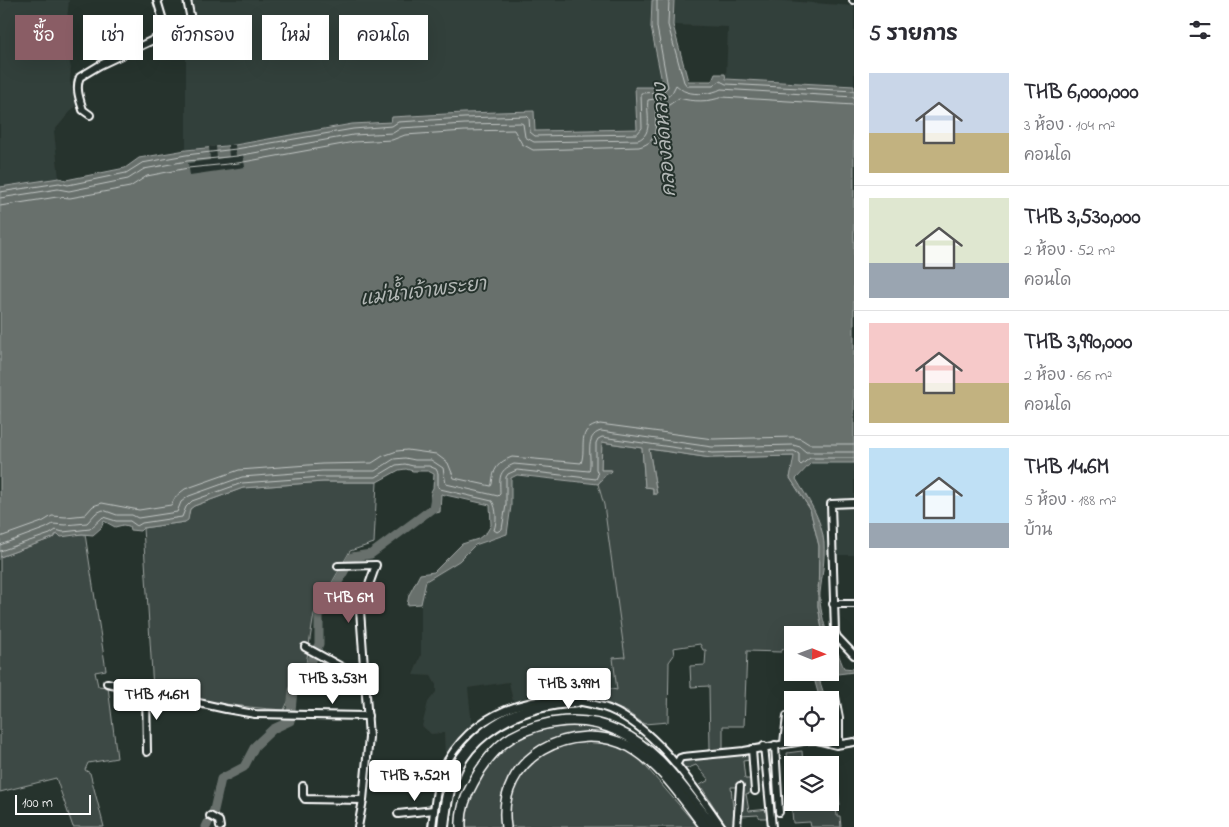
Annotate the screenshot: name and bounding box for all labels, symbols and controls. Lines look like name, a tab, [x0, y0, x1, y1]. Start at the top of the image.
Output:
chip: ซื้อ	[15, 15, 73, 60]
chip: เช่า	[83, 15, 143, 60]
chip: ตัวกรอง	[153, 15, 252, 60]
chip: ใหม่	[262, 15, 329, 60]
chip: คอนโด	[339, 15, 428, 60]
icon: filters	[1186, 16, 1214, 44]
text: 5 รายการ	[869, 20, 958, 50]
text: THB 6,000,000	[1024, 78, 1139, 108]
water label: คลองลัดหลวง	[647, 80, 684, 198]
icon: home	[909, 93, 969, 153]
text: 3 ห้อง · 104 m²	[1024, 114, 1115, 138]
text: คอนโด	[1024, 144, 1071, 168]
text: THB 3,530,000	[1024, 203, 1141, 233]
icon: home	[909, 218, 969, 278]
text: 2 ห้อง · 52 m²	[1024, 239, 1115, 263]
water label: แม่น้ำเจ้าพระยา	[358, 265, 489, 314]
text: คอนโด	[1024, 269, 1071, 293]
text: THB 3,990,000	[1024, 328, 1132, 358]
icon: home	[909, 343, 969, 403]
text: 2 ห้อง · 66 m²	[1024, 364, 1112, 388]
text: คอนโด	[1024, 394, 1071, 418]
text: THB 14.6M	[1024, 453, 1109, 483]
icon: home	[909, 468, 969, 528]
text: 5 ห้อง · 188 m²	[1024, 489, 1116, 513]
text: บ้าน	[1024, 519, 1052, 543]
pin: THB 6M	[308, 582, 390, 624]
text: THB 6M	[324, 586, 374, 610]
north arrow	[784, 626, 839, 681]
map controls	[784, 626, 839, 811]
pin: THB 3.53M	[276, 662, 390, 705]
text: THB 3.53M	[299, 667, 367, 691]
pin: THB 3.99M	[512, 668, 626, 710]
text: THB 3.99M	[538, 672, 600, 696]
pin: THB 14.6M	[100, 678, 214, 721]
text: THB 14.6M	[125, 683, 189, 707]
button: locate	[784, 691, 839, 746]
button: layers	[784, 756, 839, 811]
pin: THB 7.52M	[358, 760, 472, 802]
text: THB 7.52M	[380, 764, 450, 788]
scale bar	[15, 792, 91, 815]
text: 100 m	[22, 793, 53, 814]

